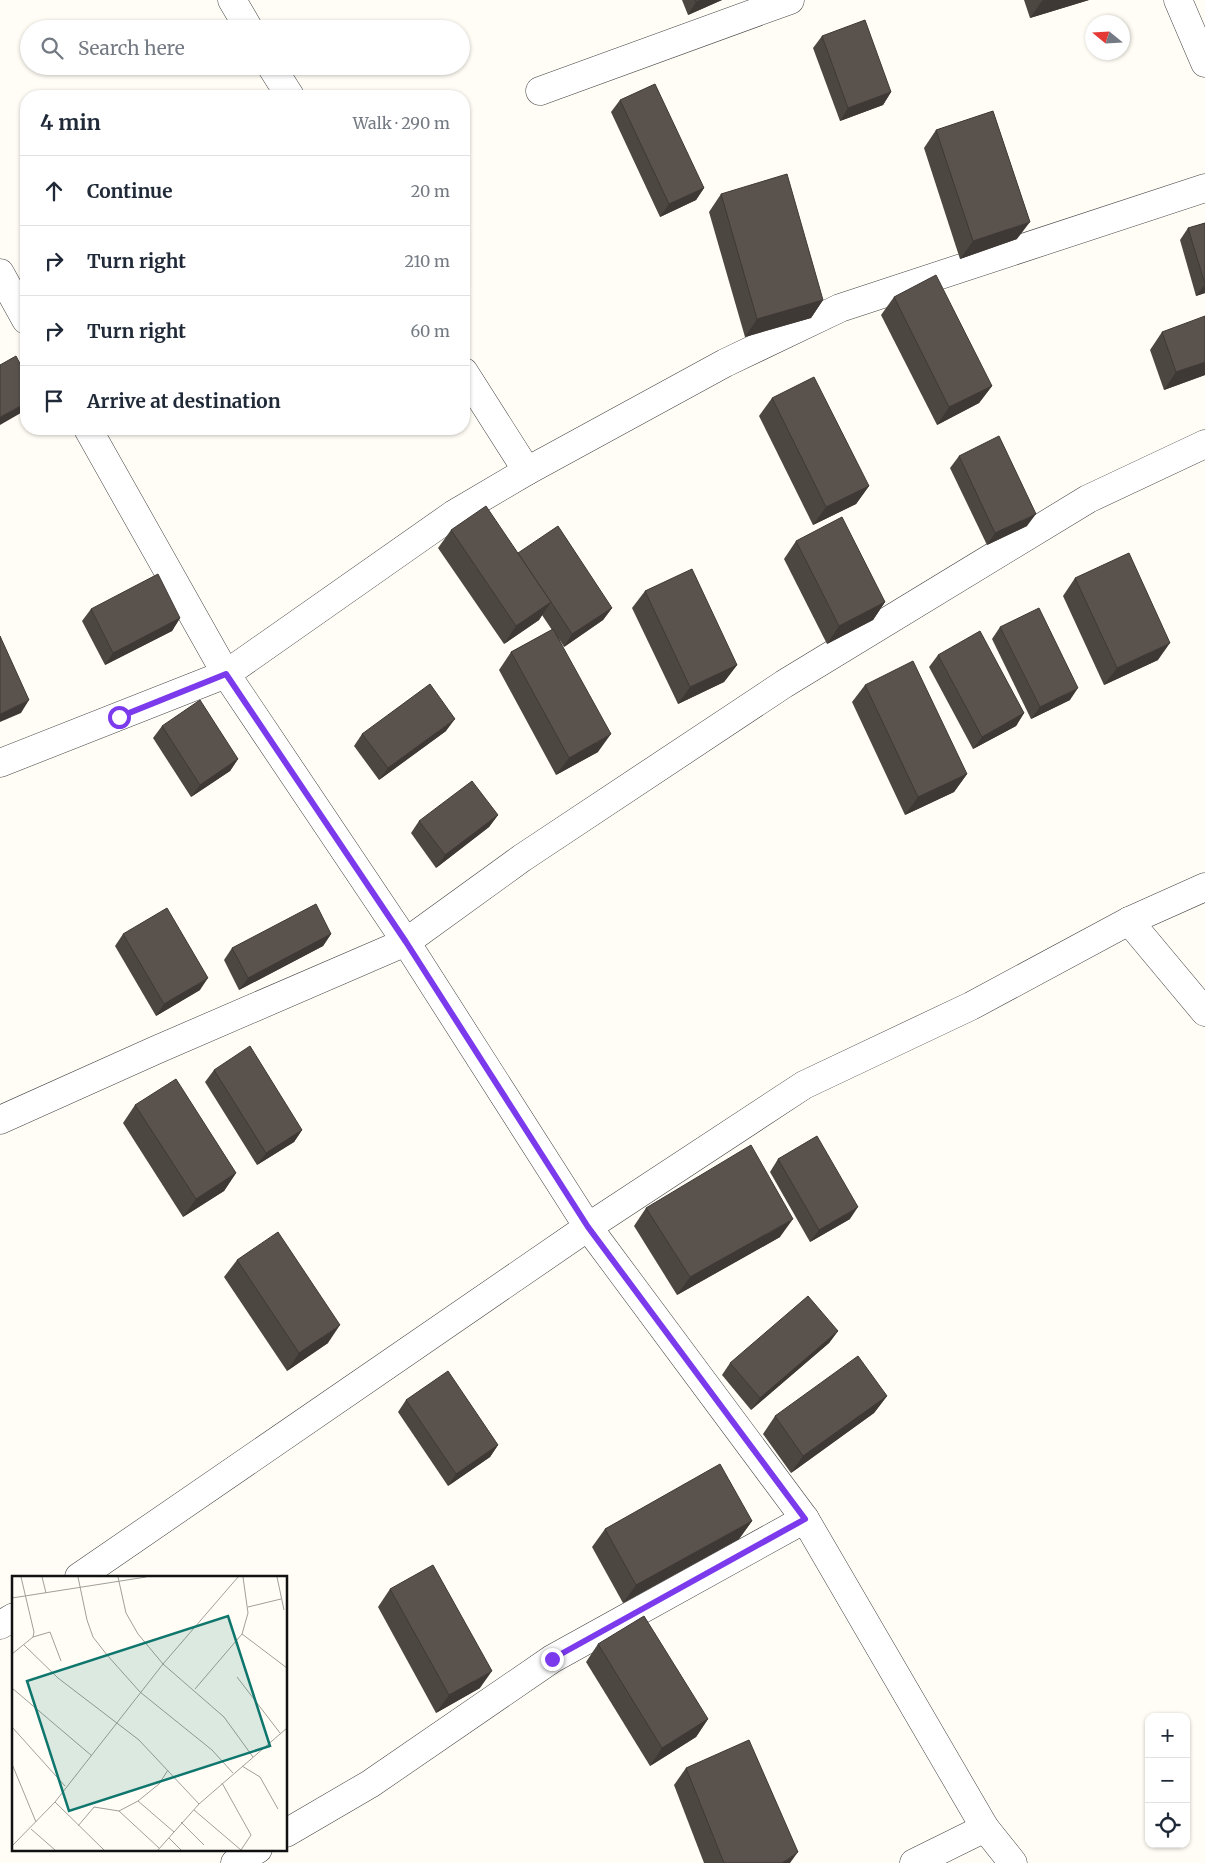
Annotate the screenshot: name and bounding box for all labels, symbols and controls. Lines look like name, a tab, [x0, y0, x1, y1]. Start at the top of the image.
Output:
north arrow	[1085, 15, 1130, 60]
search box	[20, 20, 470, 75]
icon: search	[38, 34, 66, 62]
text: Search here	[78, 36, 185, 60]
text: 4 min	[40, 109, 101, 136]
text: Walk · 290 m	[353, 113, 450, 133]
icon: ahead	[40, 177, 68, 205]
text: Continue	[87, 179, 173, 203]
text: 20 m	[411, 181, 450, 201]
icon: right	[40, 247, 68, 275]
text: Turn right	[87, 249, 186, 273]
text: 210 m	[405, 251, 450, 271]
icon: right	[40, 317, 68, 345]
text: Turn right	[87, 319, 186, 343]
text: 60 m	[410, 321, 450, 341]
icon: arrive	[40, 387, 68, 415]
text: Arrive at destination	[87, 389, 281, 413]
route start	[108, 706, 131, 729]
inset map	[12, 1576, 288, 1850]
route end	[541, 1648, 564, 1671]
map controls	[1145, 1713, 1190, 1848]
button: +	[1145, 1713, 1190, 1758]
button: −	[1145, 1758, 1190, 1803]
button: locate	[1145, 1803, 1190, 1848]

